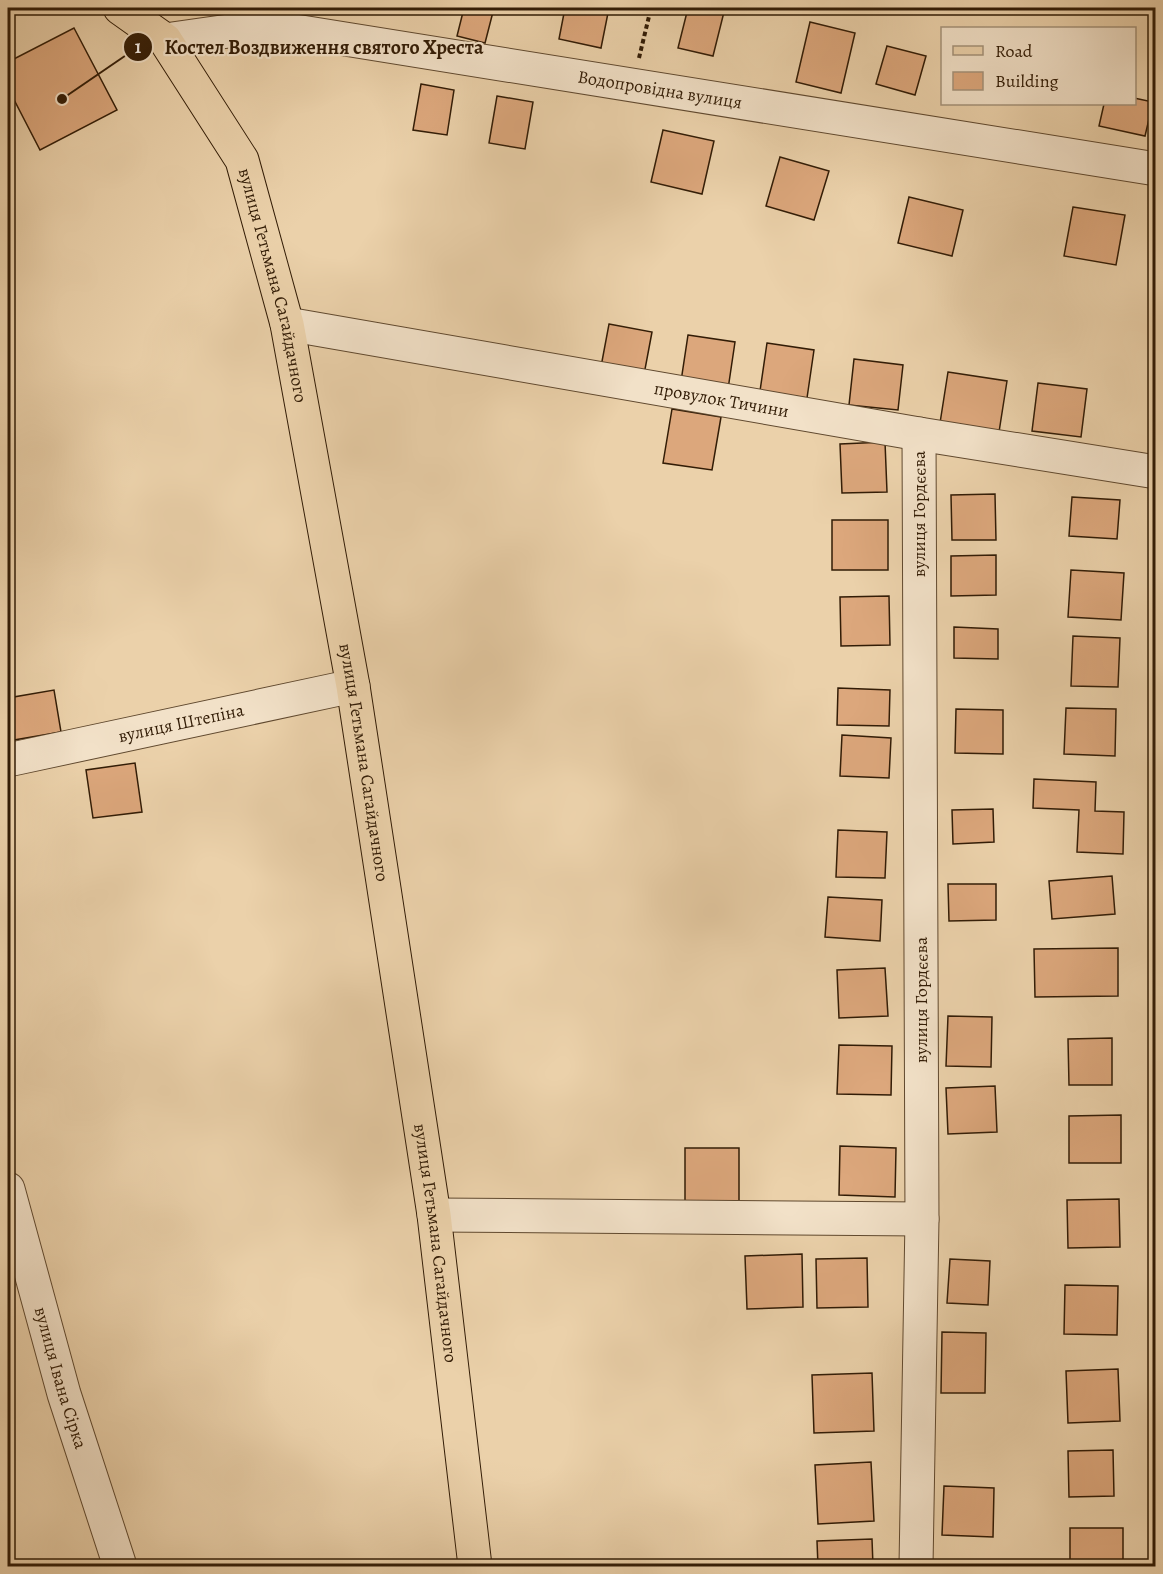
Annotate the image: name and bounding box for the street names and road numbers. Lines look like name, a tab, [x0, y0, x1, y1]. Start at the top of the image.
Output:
street label: Водопровідна вулиця	[576, 64, 744, 114]
street label: вулиця Гетьмана Сагайдачного	[233, 165, 313, 404]
street label: провулок Тичини	[652, 376, 791, 423]
street label: вулиця Гордєєва	[907, 450, 931, 577]
street label: вулиця Гетьмана Сагайдачного	[333, 641, 395, 883]
street label: вулиця Штепіна	[116, 698, 247, 748]
street label: вулиця Гордєєва	[909, 936, 933, 1063]
street label: вулиця Гетьмана Сагайдачного	[408, 1122, 463, 1364]
street label: вулиця Івана Сірка	[29, 1304, 93, 1452]

